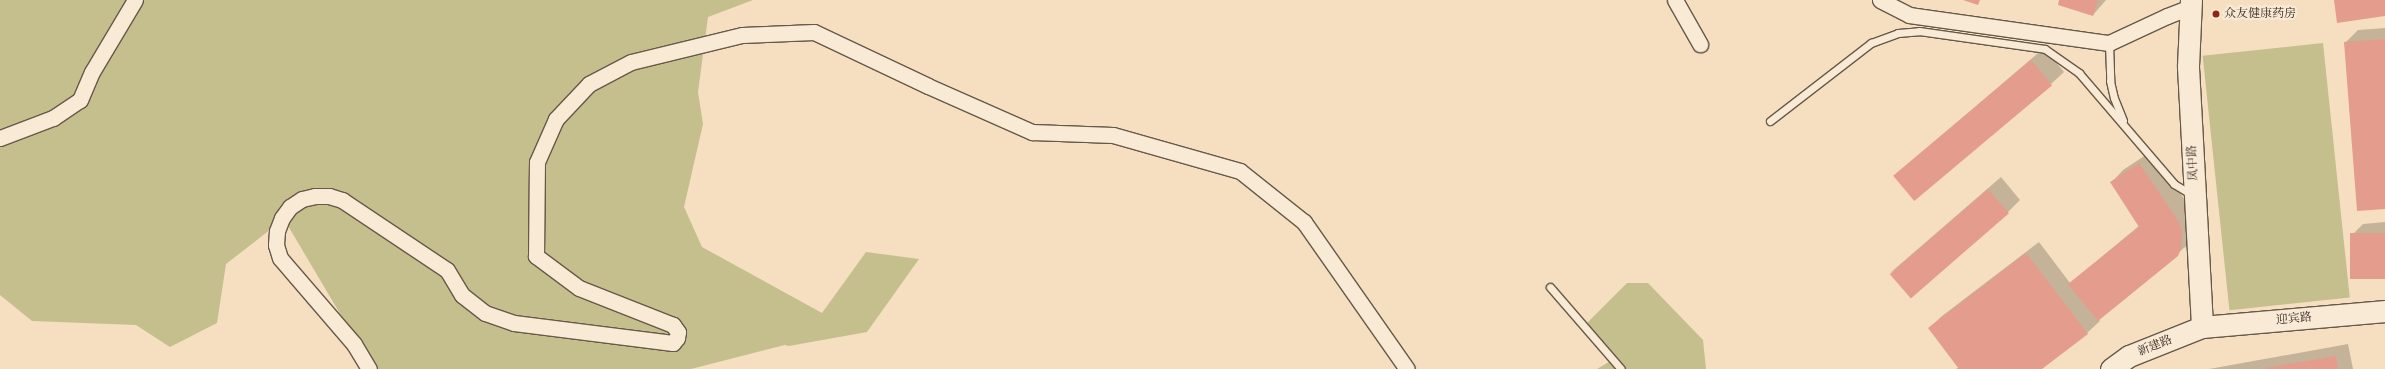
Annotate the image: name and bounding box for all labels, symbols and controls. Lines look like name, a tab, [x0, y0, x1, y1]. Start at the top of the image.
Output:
place label: 众友健康药房	[2224, 7, 2296, 21]
marker: 众友健康药房	[2211, 9, 2221, 19]
street label: 凤中路	[2185, 145, 2201, 181]
street label: 迎宾路	[2275, 310, 2313, 328]
street label: 新建路	[2136, 333, 2174, 359]

